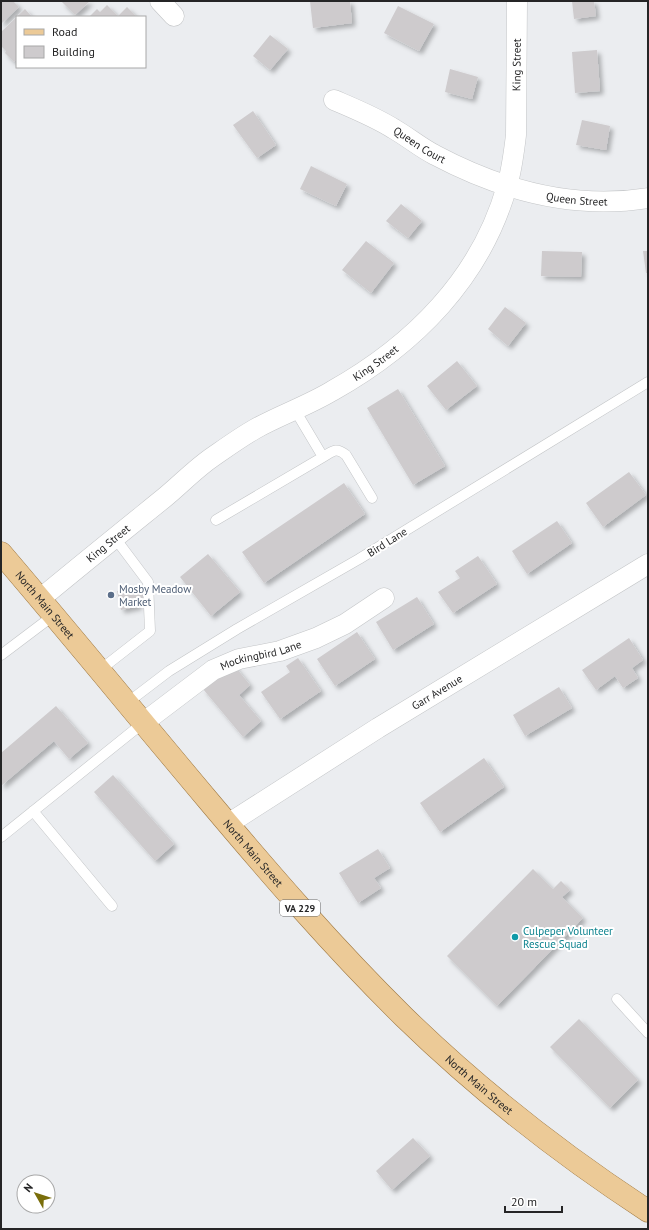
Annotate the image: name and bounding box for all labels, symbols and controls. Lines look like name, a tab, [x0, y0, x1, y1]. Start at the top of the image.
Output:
legend	[16, 16, 146, 68]
text: Road	[52, 24, 77, 39]
street label: King Street	[509, 38, 524, 91]
text: Building	[52, 44, 95, 59]
street label: Queen Court	[391, 123, 448, 167]
street label: Queen Street	[545, 189, 608, 209]
street label: King Street	[350, 342, 401, 384]
street label: King Street	[83, 521, 133, 565]
street label: Bird Lane	[364, 524, 410, 560]
street label: North Main Street	[12, 568, 78, 642]
place label: Mosby Meadow Market	[119, 582, 191, 609]
marker: Mosby Meadow Market	[106, 590, 116, 600]
street label: Mockingbird Lane	[218, 637, 304, 673]
street label: Garr Avenue	[409, 671, 465, 713]
street label: North Main Street	[220, 817, 286, 890]
road number: VA 229	[280, 900, 320, 916]
place label: Culpeper Volunteer Rescue Squad	[523, 924, 613, 951]
marker: Culpeper Volunteer Rescue Squad	[510, 932, 520, 942]
street label: North Main Street	[442, 1052, 516, 1118]
north arrow	[16, 1174, 56, 1214]
text: N	[21, 1180, 36, 1195]
scale bar	[505, 1188, 562, 1214]
text: 20 m	[511, 1194, 537, 1209]

